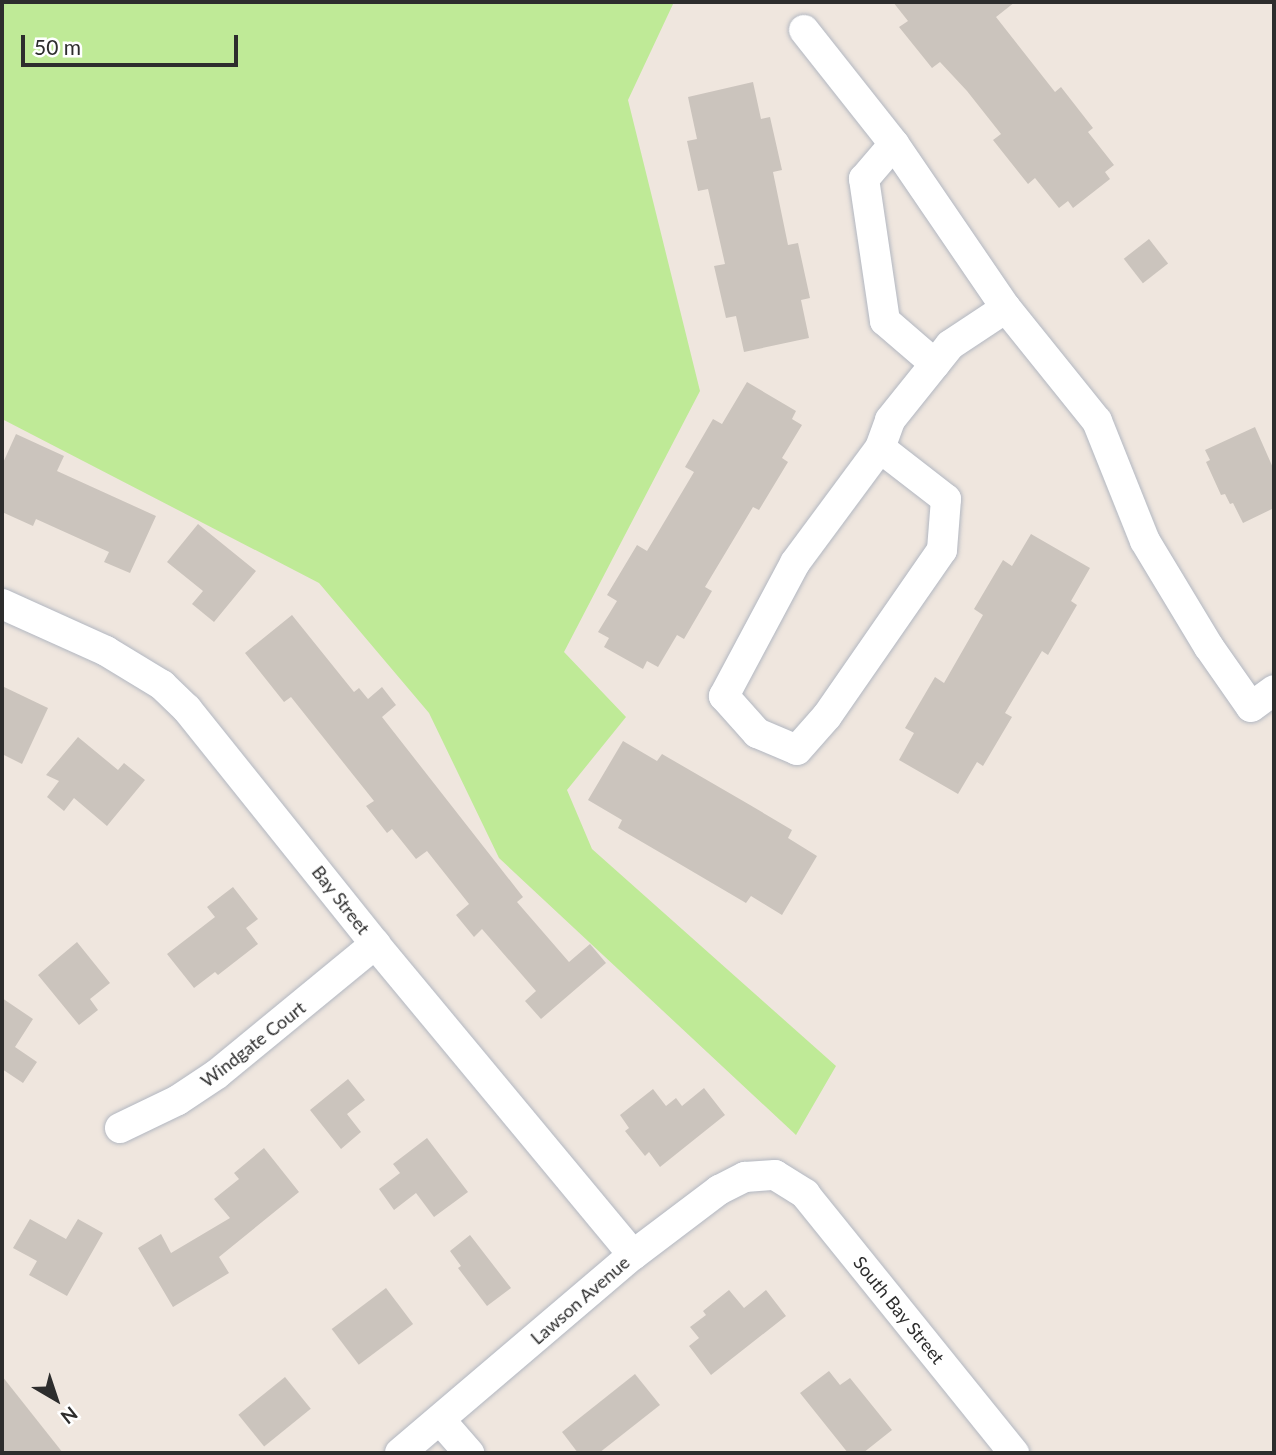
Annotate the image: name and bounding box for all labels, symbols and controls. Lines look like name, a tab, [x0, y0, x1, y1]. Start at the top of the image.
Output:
scale bar	[24, 21, 242, 65]
text: 50 m	[34, 34, 81, 59]
street label: Bay Street	[307, 861, 375, 939]
street label: Windgate Court	[196, 996, 310, 1092]
street label: Lawson Avenue	[526, 1251, 634, 1349]
street label: South Bay Street	[849, 1252, 949, 1368]
north arrow	[21, 1364, 91, 1434]
text: N	[57, 1402, 82, 1429]

